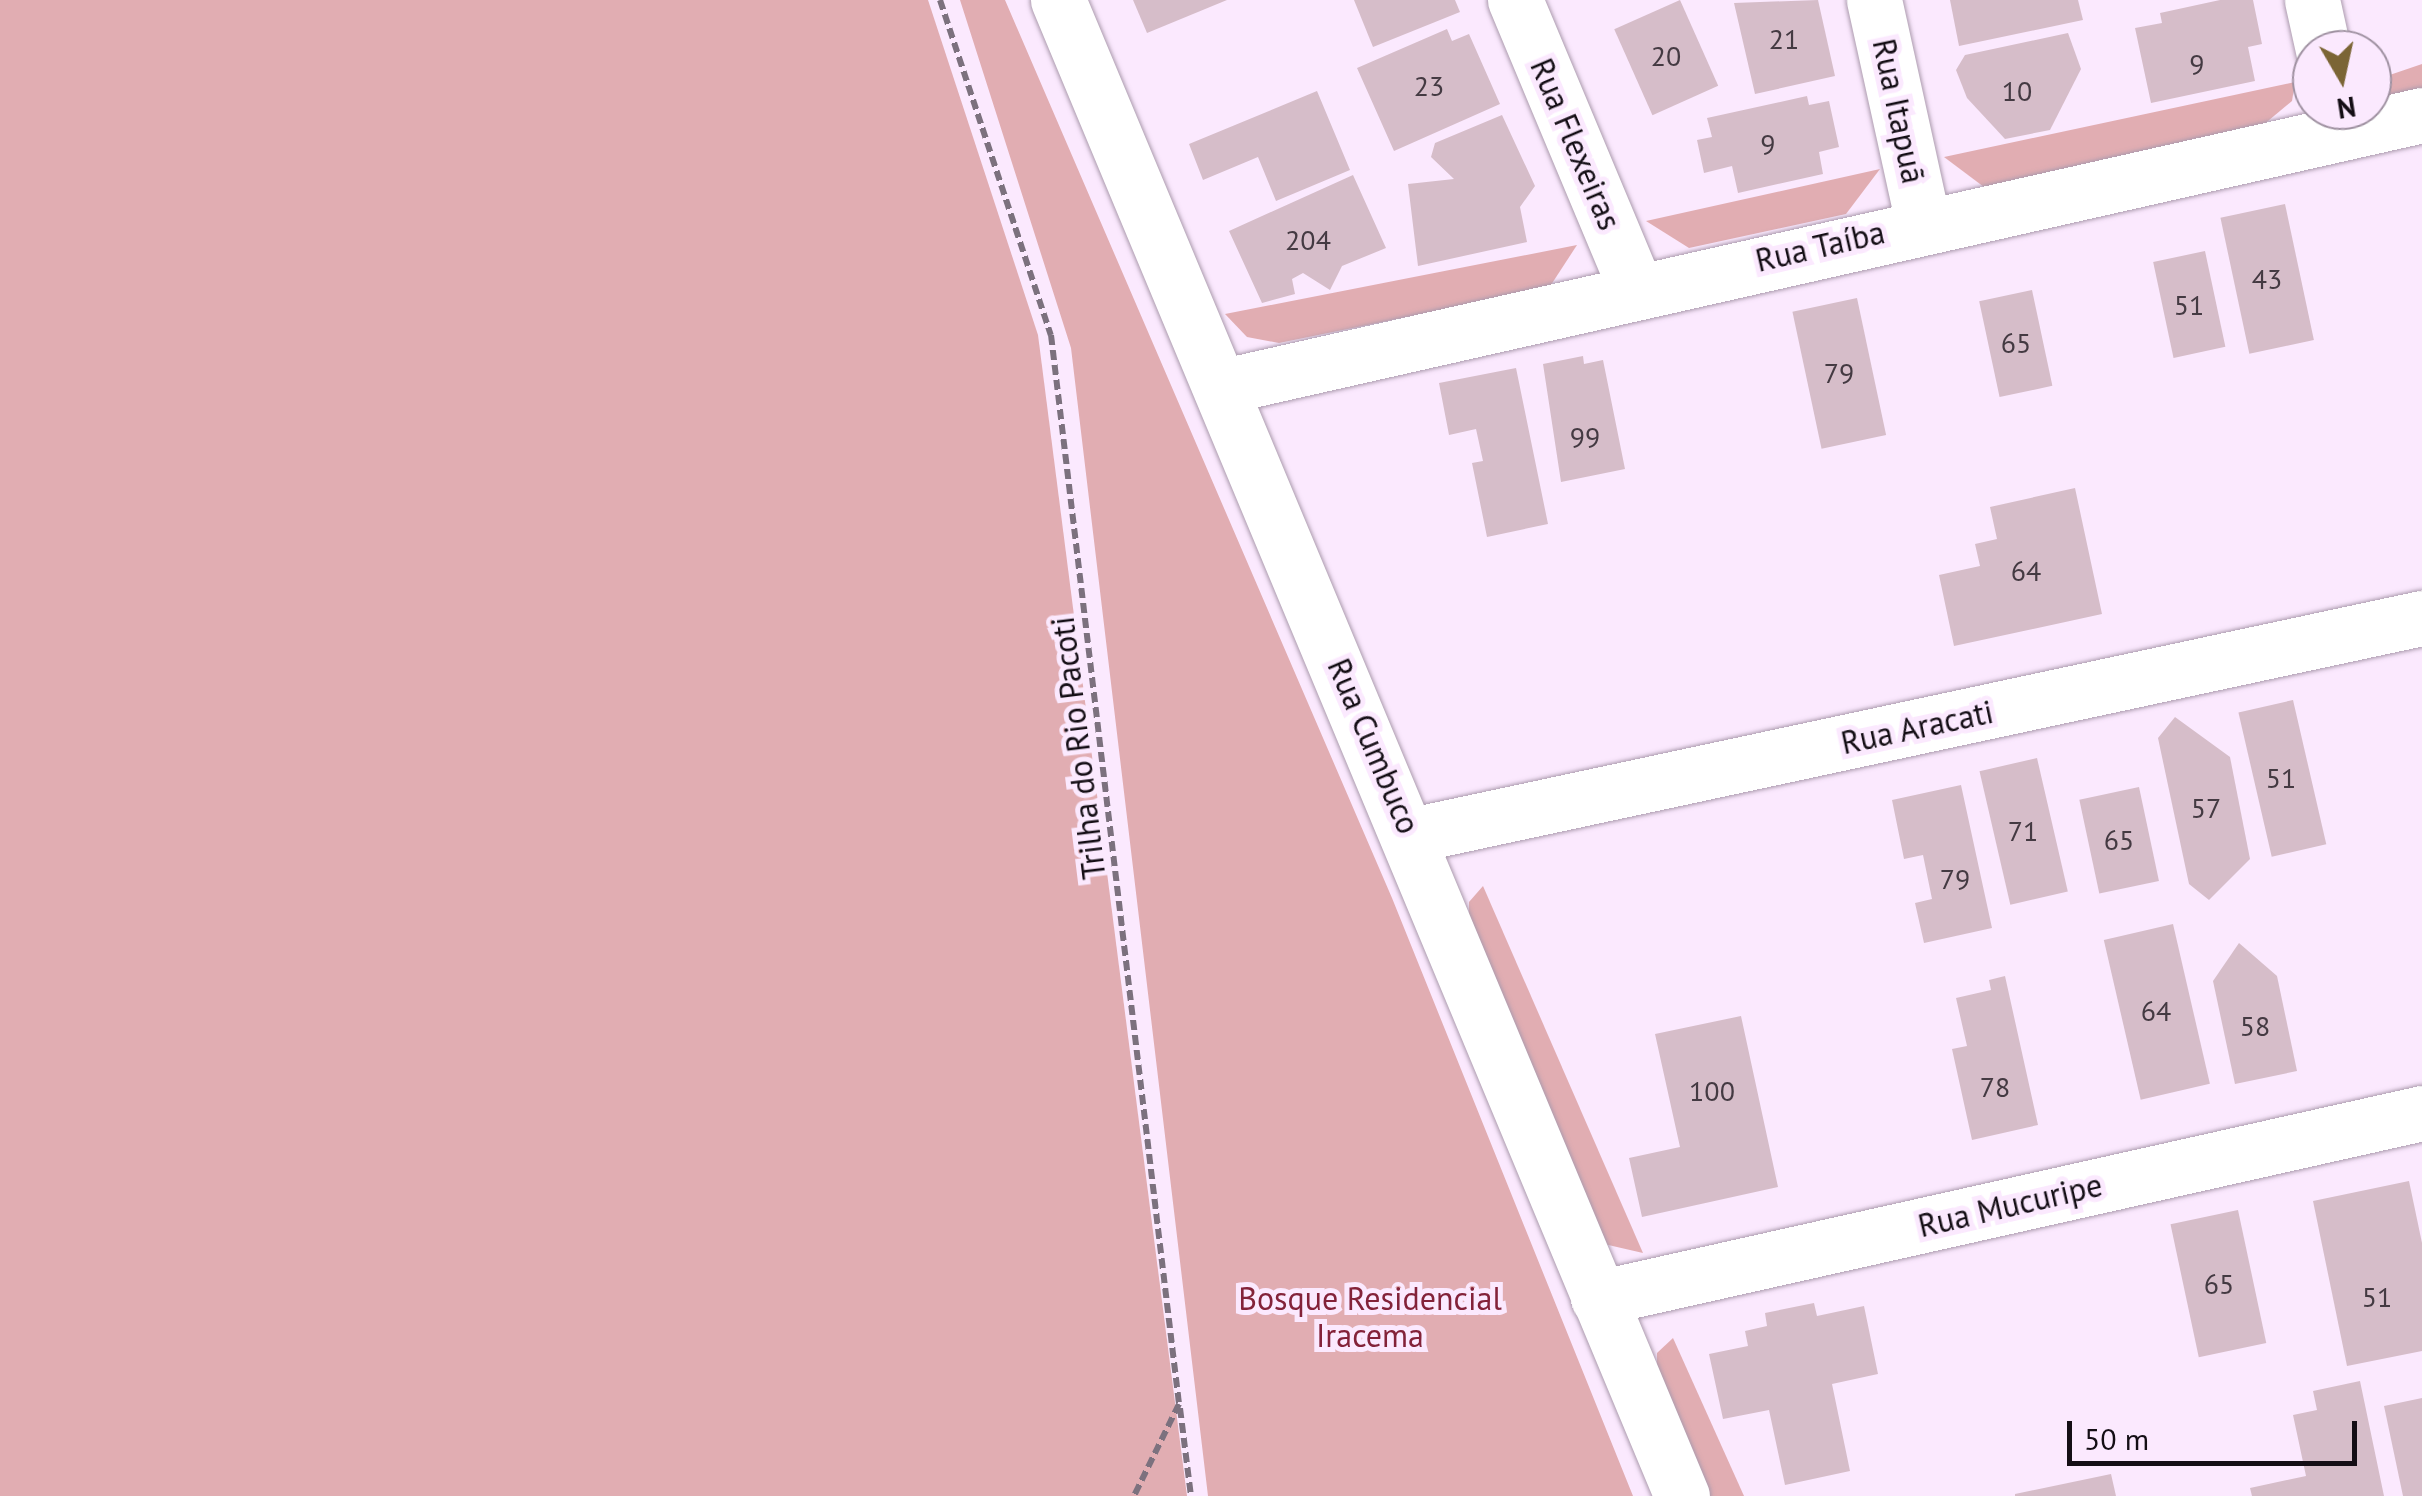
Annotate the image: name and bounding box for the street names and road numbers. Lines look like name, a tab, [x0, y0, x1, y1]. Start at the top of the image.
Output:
street label: Rua Itapuã	[1865, 35, 1933, 187]
street label: Rua Flexeiras	[1523, 52, 1629, 236]
street label: Rua Taíba	[1751, 212, 1889, 280]
street label: Trilha do Rio Pacoti	[1043, 615, 1113, 881]
street label: Rua Cumbuco	[1320, 653, 1428, 839]
street label: Rua Aracati	[1837, 692, 1997, 762]
street label: Rua Mucuripe	[1914, 1165, 2106, 1245]

